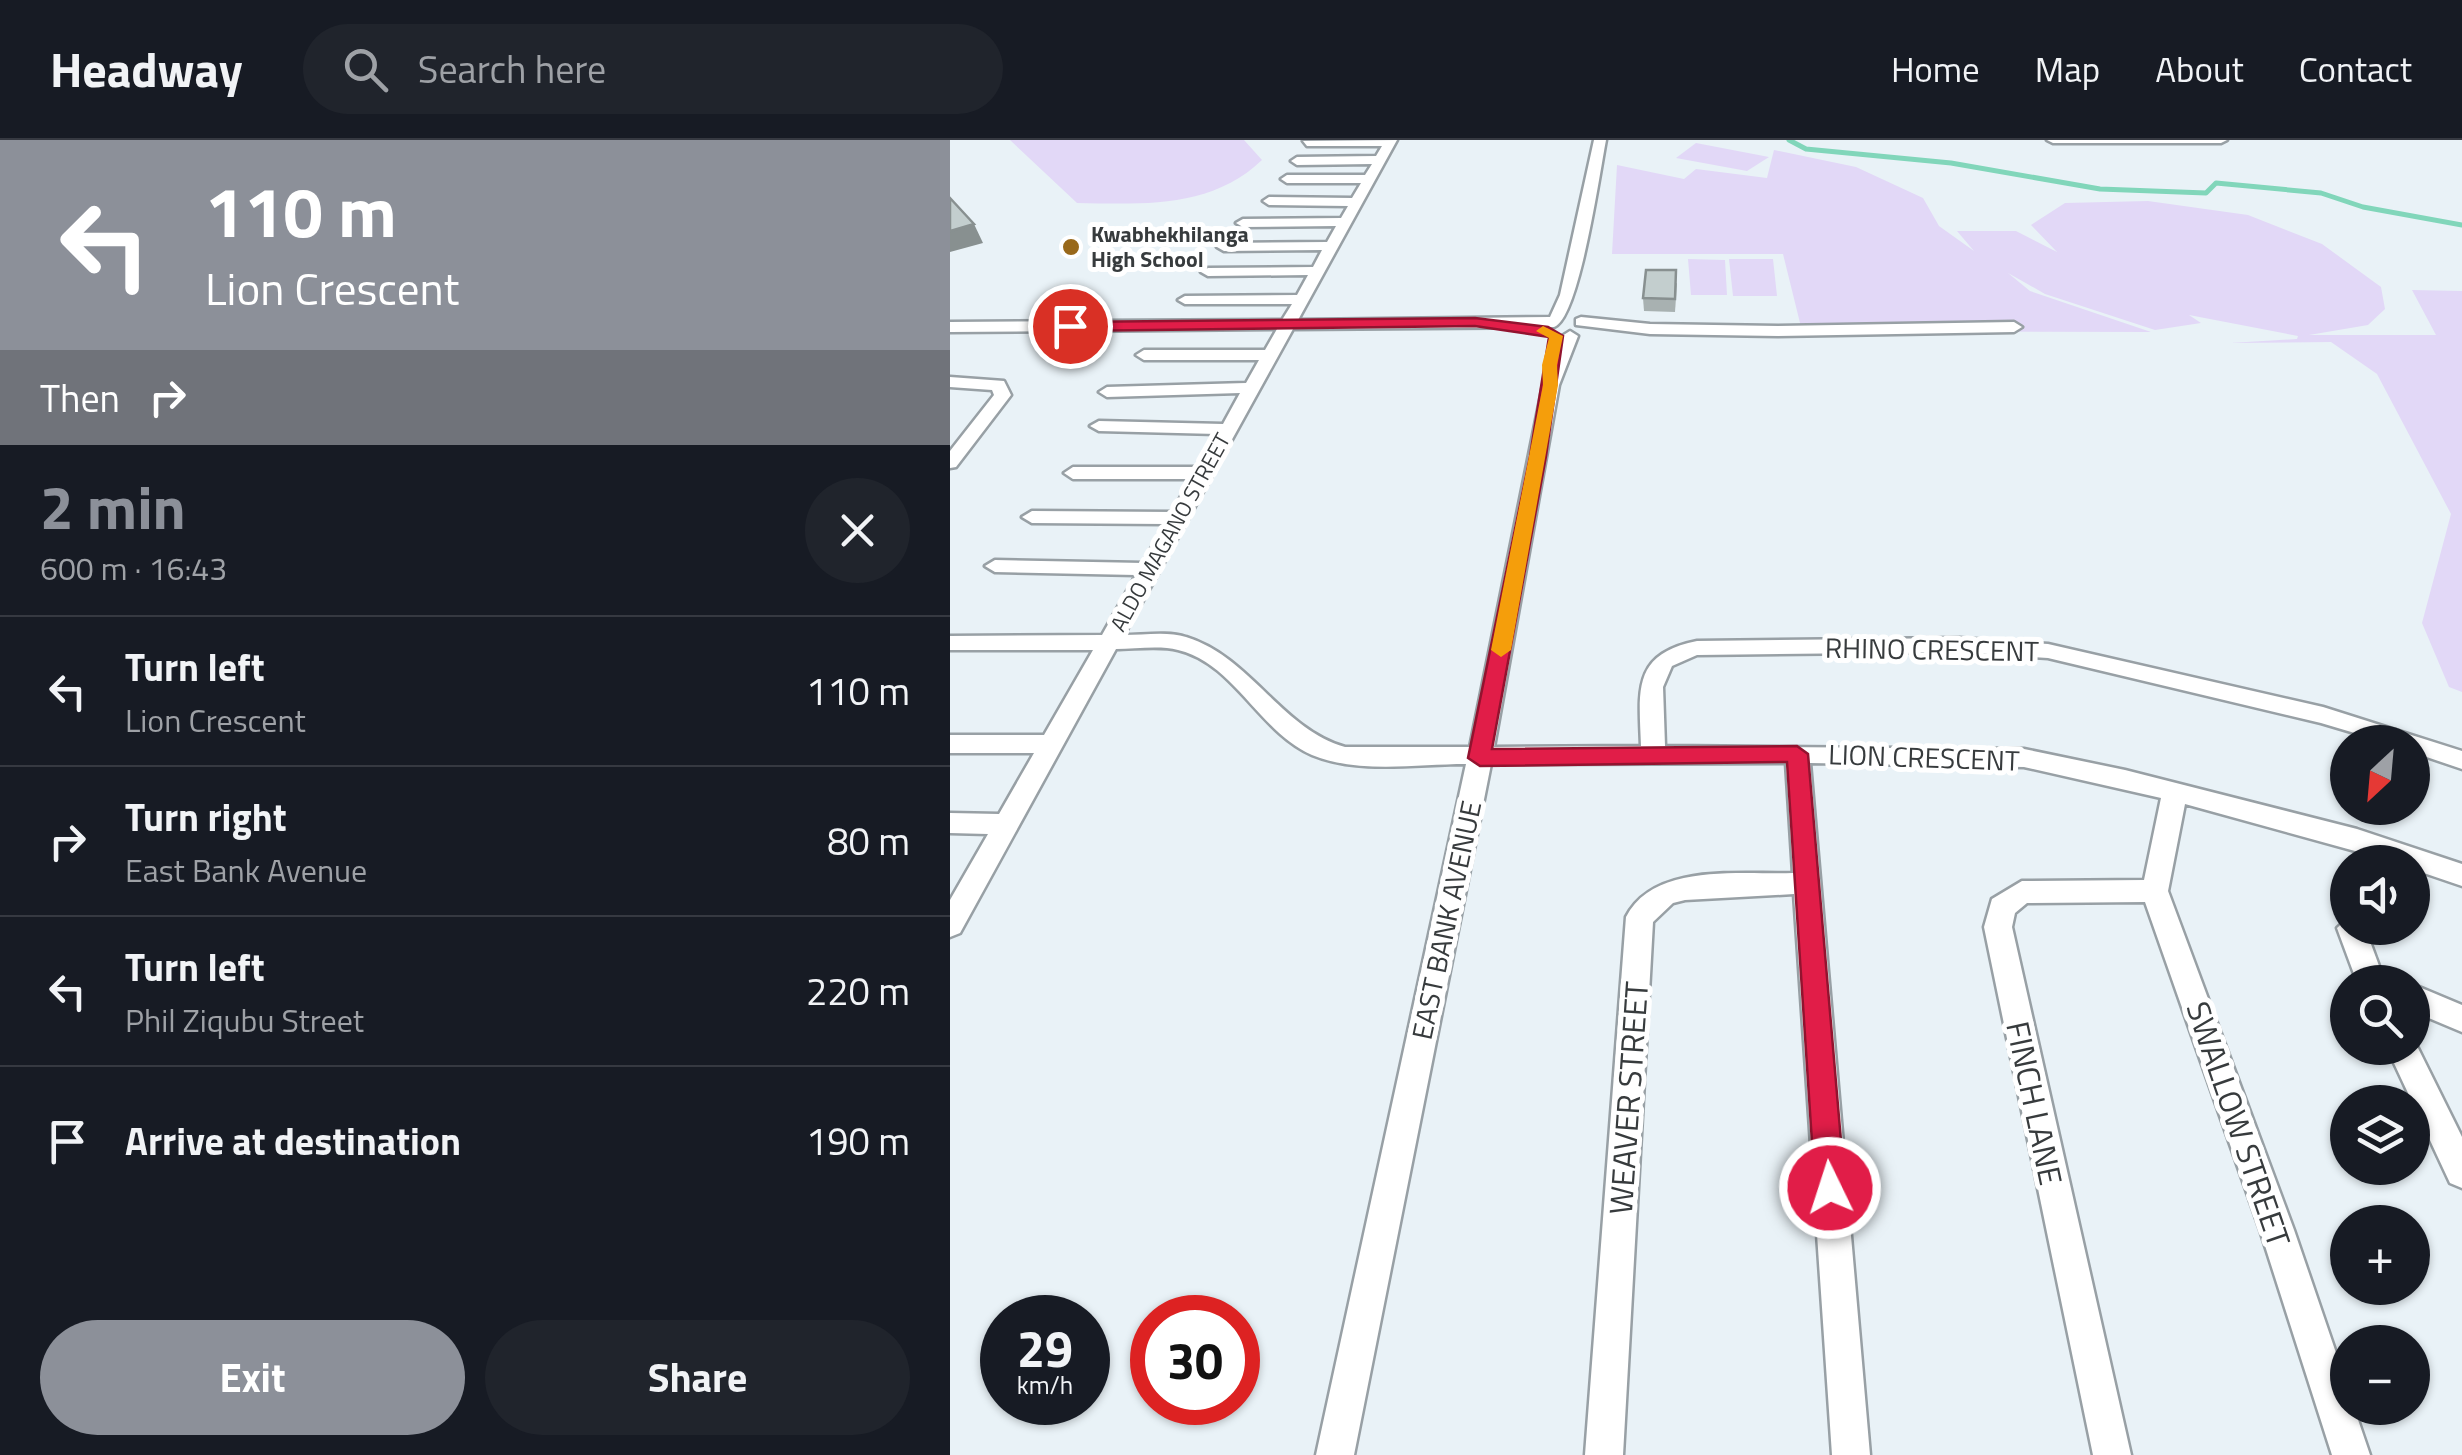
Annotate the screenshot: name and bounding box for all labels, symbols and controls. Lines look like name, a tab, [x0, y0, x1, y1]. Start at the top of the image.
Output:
search box	[303, 24, 1003, 114]
text: Headway	[50, 33, 243, 106]
text: Search here	[418, 40, 606, 98]
icon: search	[338, 42, 393, 97]
text: Home	[1891, 42, 1980, 96]
text: Map	[2035, 42, 2100, 96]
text: About	[2155, 42, 2244, 96]
text: Contact	[2299, 42, 2412, 96]
text: 110 m	[205, 158, 397, 264]
icon: left	[40, 180, 170, 310]
place label: Kwabhekhilanga High School	[1091, 217, 1249, 276]
marker: Kwabhekhilanga High School	[1060, 236, 1082, 258]
text: Lion Crescent	[205, 254, 459, 322]
pin	[1028, 284, 1113, 369]
icon: arrive	[1043, 299, 1098, 354]
text: Then	[40, 369, 120, 427]
icon: right	[140, 370, 195, 425]
street label: ALDO MAGANO STREET	[1101, 426, 1239, 637]
text: 2 min	[40, 461, 186, 552]
button: close	[805, 478, 910, 583]
text: 600 m · 16:43	[40, 544, 227, 592]
street label: RHINO CRESCENT	[1825, 626, 2040, 672]
text: Turn left	[125, 638, 265, 696]
text: 110 m	[806, 662, 910, 720]
icon: left	[40, 664, 95, 719]
text: Lion Crescent	[125, 696, 306, 744]
north arrow	[2330, 725, 2430, 825]
map controls	[2330, 725, 2430, 1425]
street label: LION CRESCENT	[1828, 732, 2021, 782]
text: Turn right	[125, 788, 287, 846]
street label: EAST BANK AVENUE	[1400, 797, 1492, 1043]
text: 80 m	[827, 812, 910, 870]
icon: right	[40, 814, 95, 869]
button: sound	[2330, 845, 2430, 945]
text: East Bank Avenue	[125, 846, 367, 894]
text: Turn left	[125, 938, 265, 996]
text: 220 m	[806, 962, 910, 1020]
icon: left	[40, 964, 95, 1019]
button: search	[2330, 965, 2430, 1065]
street label: WEAVER STREET	[1596, 980, 1660, 1216]
street label: SWALLOW STREET	[2175, 995, 2304, 1253]
text: Phil Ziqubu Street	[125, 996, 364, 1044]
street label: FINCH LANE	[1994, 1017, 2076, 1189]
button: layers	[2330, 1085, 2430, 1185]
text: Arrive at destination	[125, 1112, 461, 1170]
text: 190 m	[806, 1112, 910, 1170]
icon: arrive	[40, 1114, 95, 1169]
position arrow	[1778, 1136, 1882, 1240]
button: +	[2330, 1205, 2430, 1305]
speed limit sign: 30	[1130, 1295, 1260, 1425]
text: 29	[1017, 1310, 1073, 1386]
button: Exit	[40, 1320, 465, 1435]
button: Share	[485, 1320, 910, 1435]
button: −	[2330, 1325, 2430, 1425]
text: km/h	[1017, 1366, 1073, 1404]

